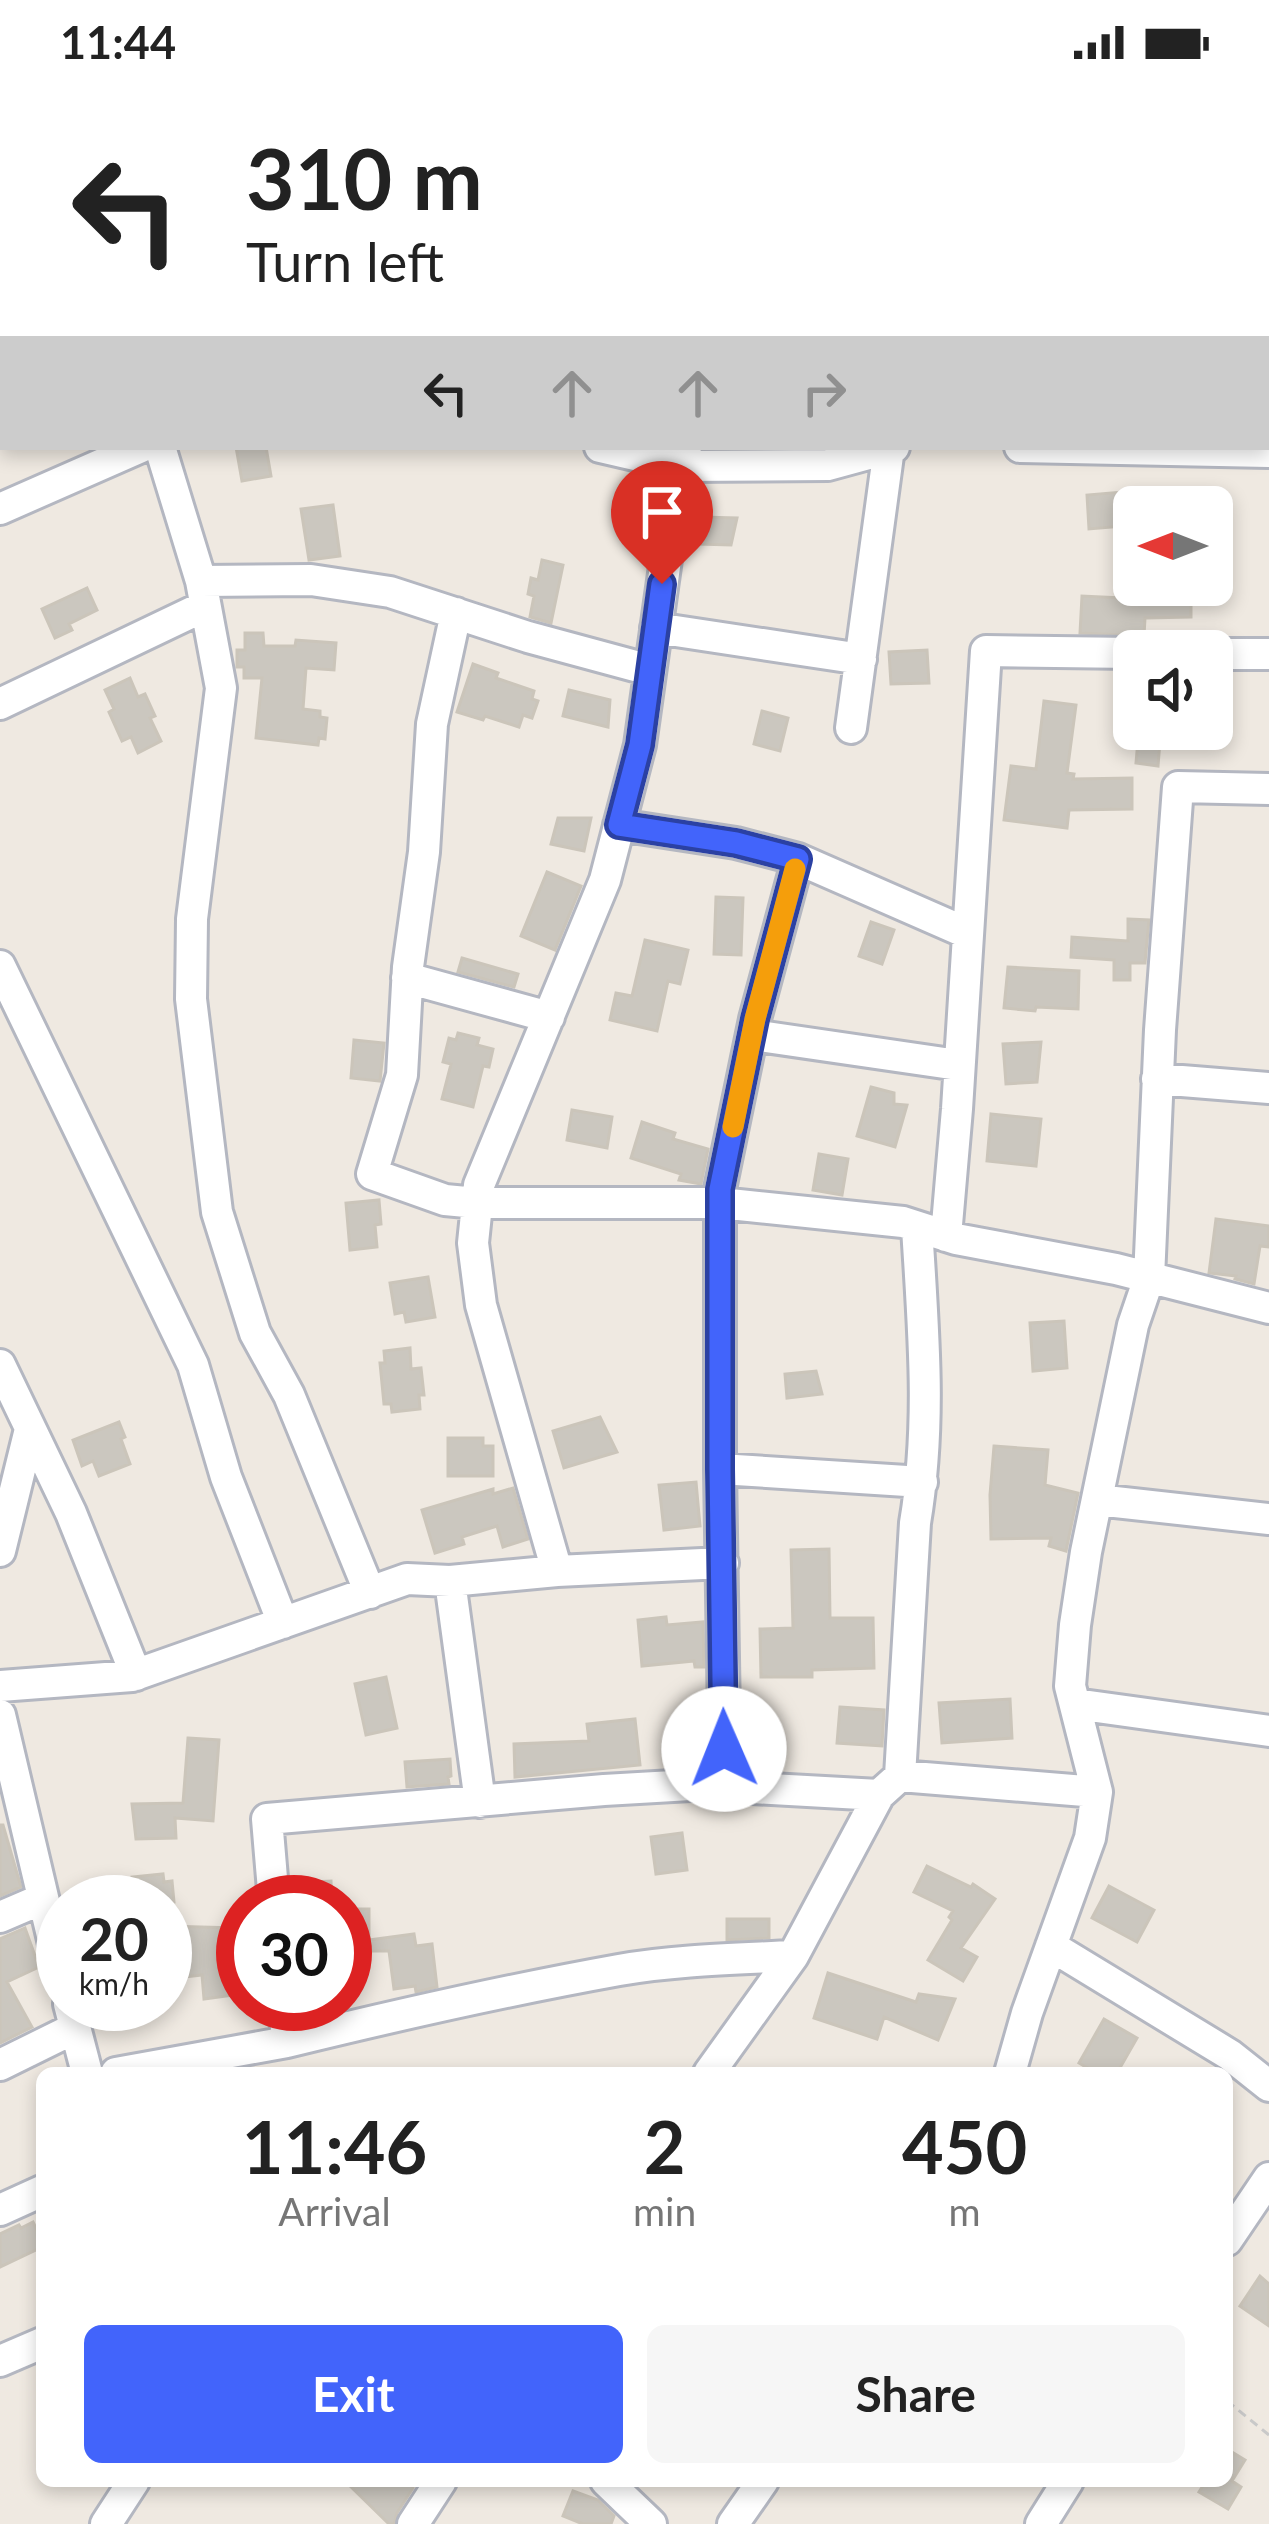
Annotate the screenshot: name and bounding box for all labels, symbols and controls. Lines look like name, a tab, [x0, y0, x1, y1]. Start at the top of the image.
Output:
text: 11:44	[60, 15, 176, 69]
text: 310 m	[246, 127, 483, 228]
icon: left	[48, 132, 204, 288]
text: Turn left	[246, 229, 444, 294]
icon: left	[413, 360, 479, 426]
icon: ahead	[539, 360, 605, 426]
icon: ahead	[665, 360, 731, 426]
icon: right	[791, 360, 857, 426]
pin	[611, 461, 713, 584]
icon: arrive	[629, 479, 695, 545]
north arrow	[1113, 486, 1233, 606]
map controls	[1113, 486, 1233, 750]
button: sound	[1113, 630, 1233, 750]
position arrow	[661, 1686, 787, 1812]
speed limit sign: 30	[216, 1875, 372, 2031]
text: 20	[79, 1902, 149, 1974]
text: km/h	[79, 1965, 149, 2001]
text: 11:46	[242, 2103, 427, 2189]
text: 2	[644, 2103, 686, 2189]
text: 450	[902, 2103, 1027, 2189]
text: Arrival	[278, 2188, 391, 2234]
text: min	[633, 2188, 696, 2234]
text: m	[949, 2188, 981, 2234]
button: Exit	[84, 2325, 623, 2463]
button: Share	[647, 2325, 1185, 2463]

